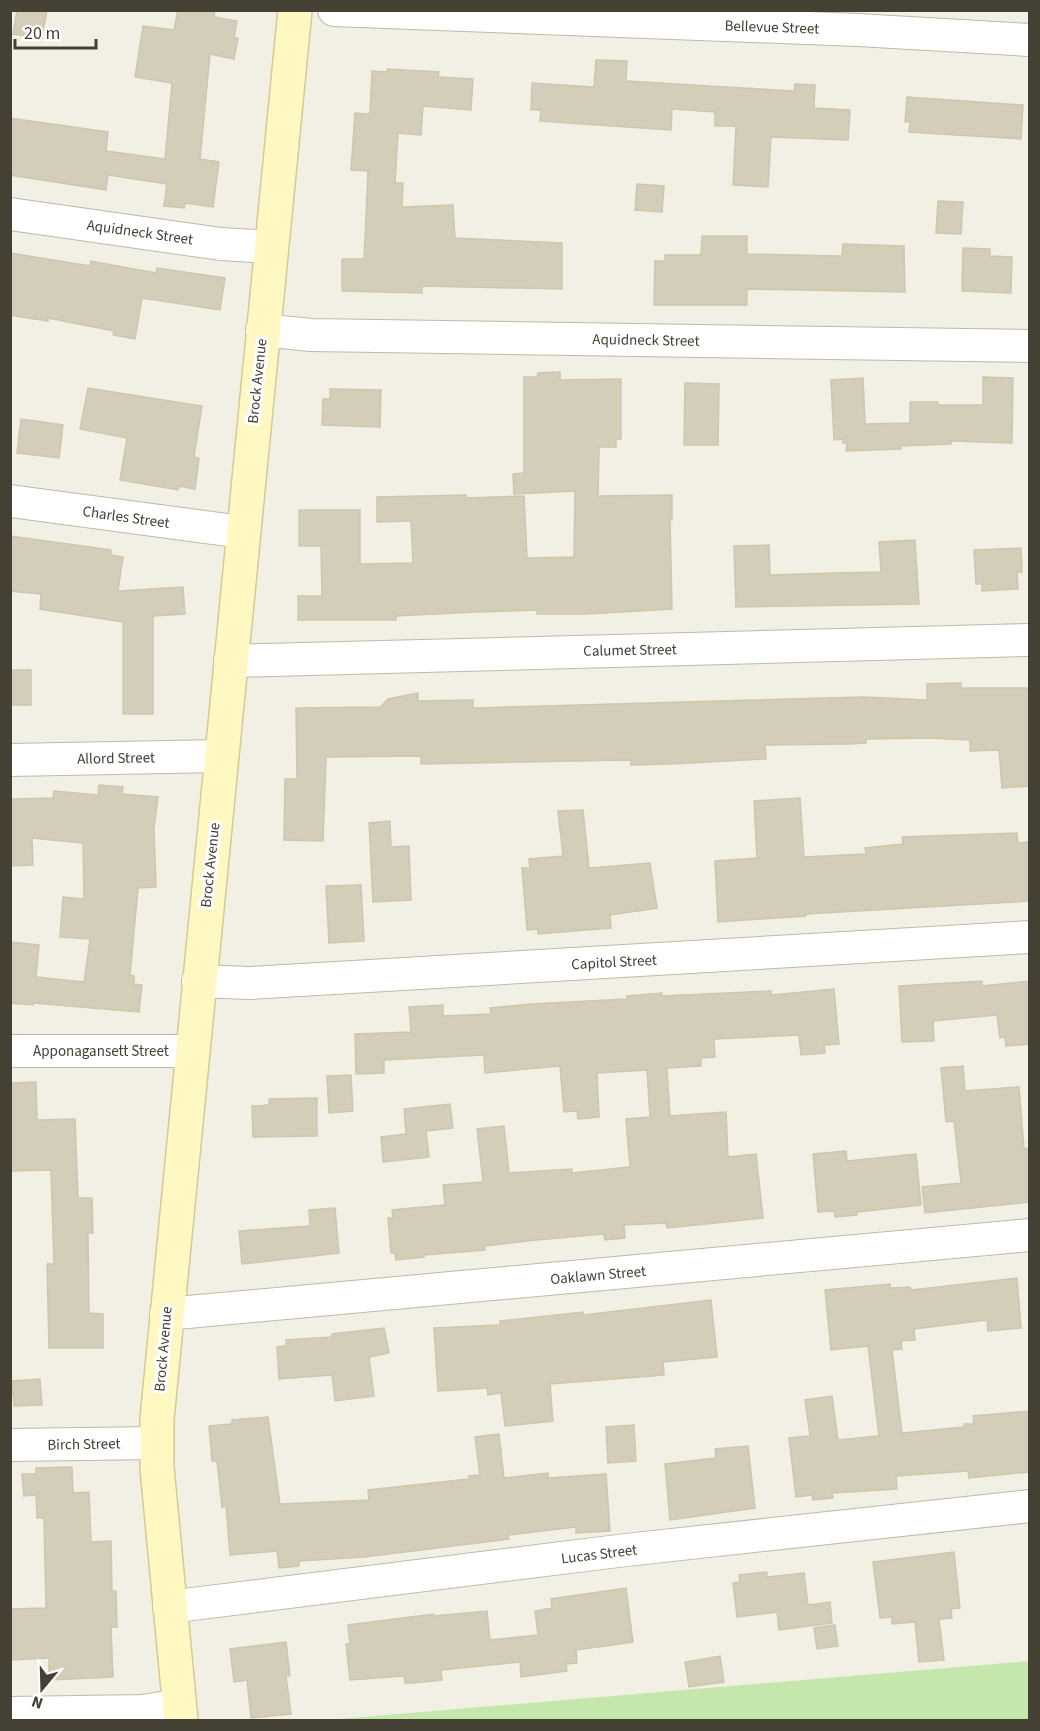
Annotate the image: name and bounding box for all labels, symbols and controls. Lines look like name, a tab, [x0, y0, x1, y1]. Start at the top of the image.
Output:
scale bar	[15, 12, 96, 50]
street label: Bellevue Street	[724, 15, 820, 40]
text: 20 m	[24, 21, 60, 46]
street label: Aquidneck Street	[85, 215, 194, 250]
street label: Aquidneck Street	[592, 329, 700, 352]
street label: Brock Avenue	[243, 337, 272, 425]
street label: Charles Street	[81, 501, 171, 534]
street label: Calumet Street	[583, 639, 677, 662]
street label: Allord Street	[77, 747, 155, 770]
street label: Brock Avenue	[196, 821, 225, 909]
street label: Capitol Street	[571, 950, 657, 975]
street label: Apponagansett Street	[33, 1041, 169, 1062]
street label: Oaklawn Street	[549, 1261, 647, 1290]
street label: Brock Avenue	[149, 1306, 178, 1393]
street label: Birch Street	[47, 1433, 121, 1456]
street label: Lucas Street	[560, 1539, 638, 1570]
north arrow	[12, 1659, 72, 1719]
text: N	[29, 1690, 46, 1714]

